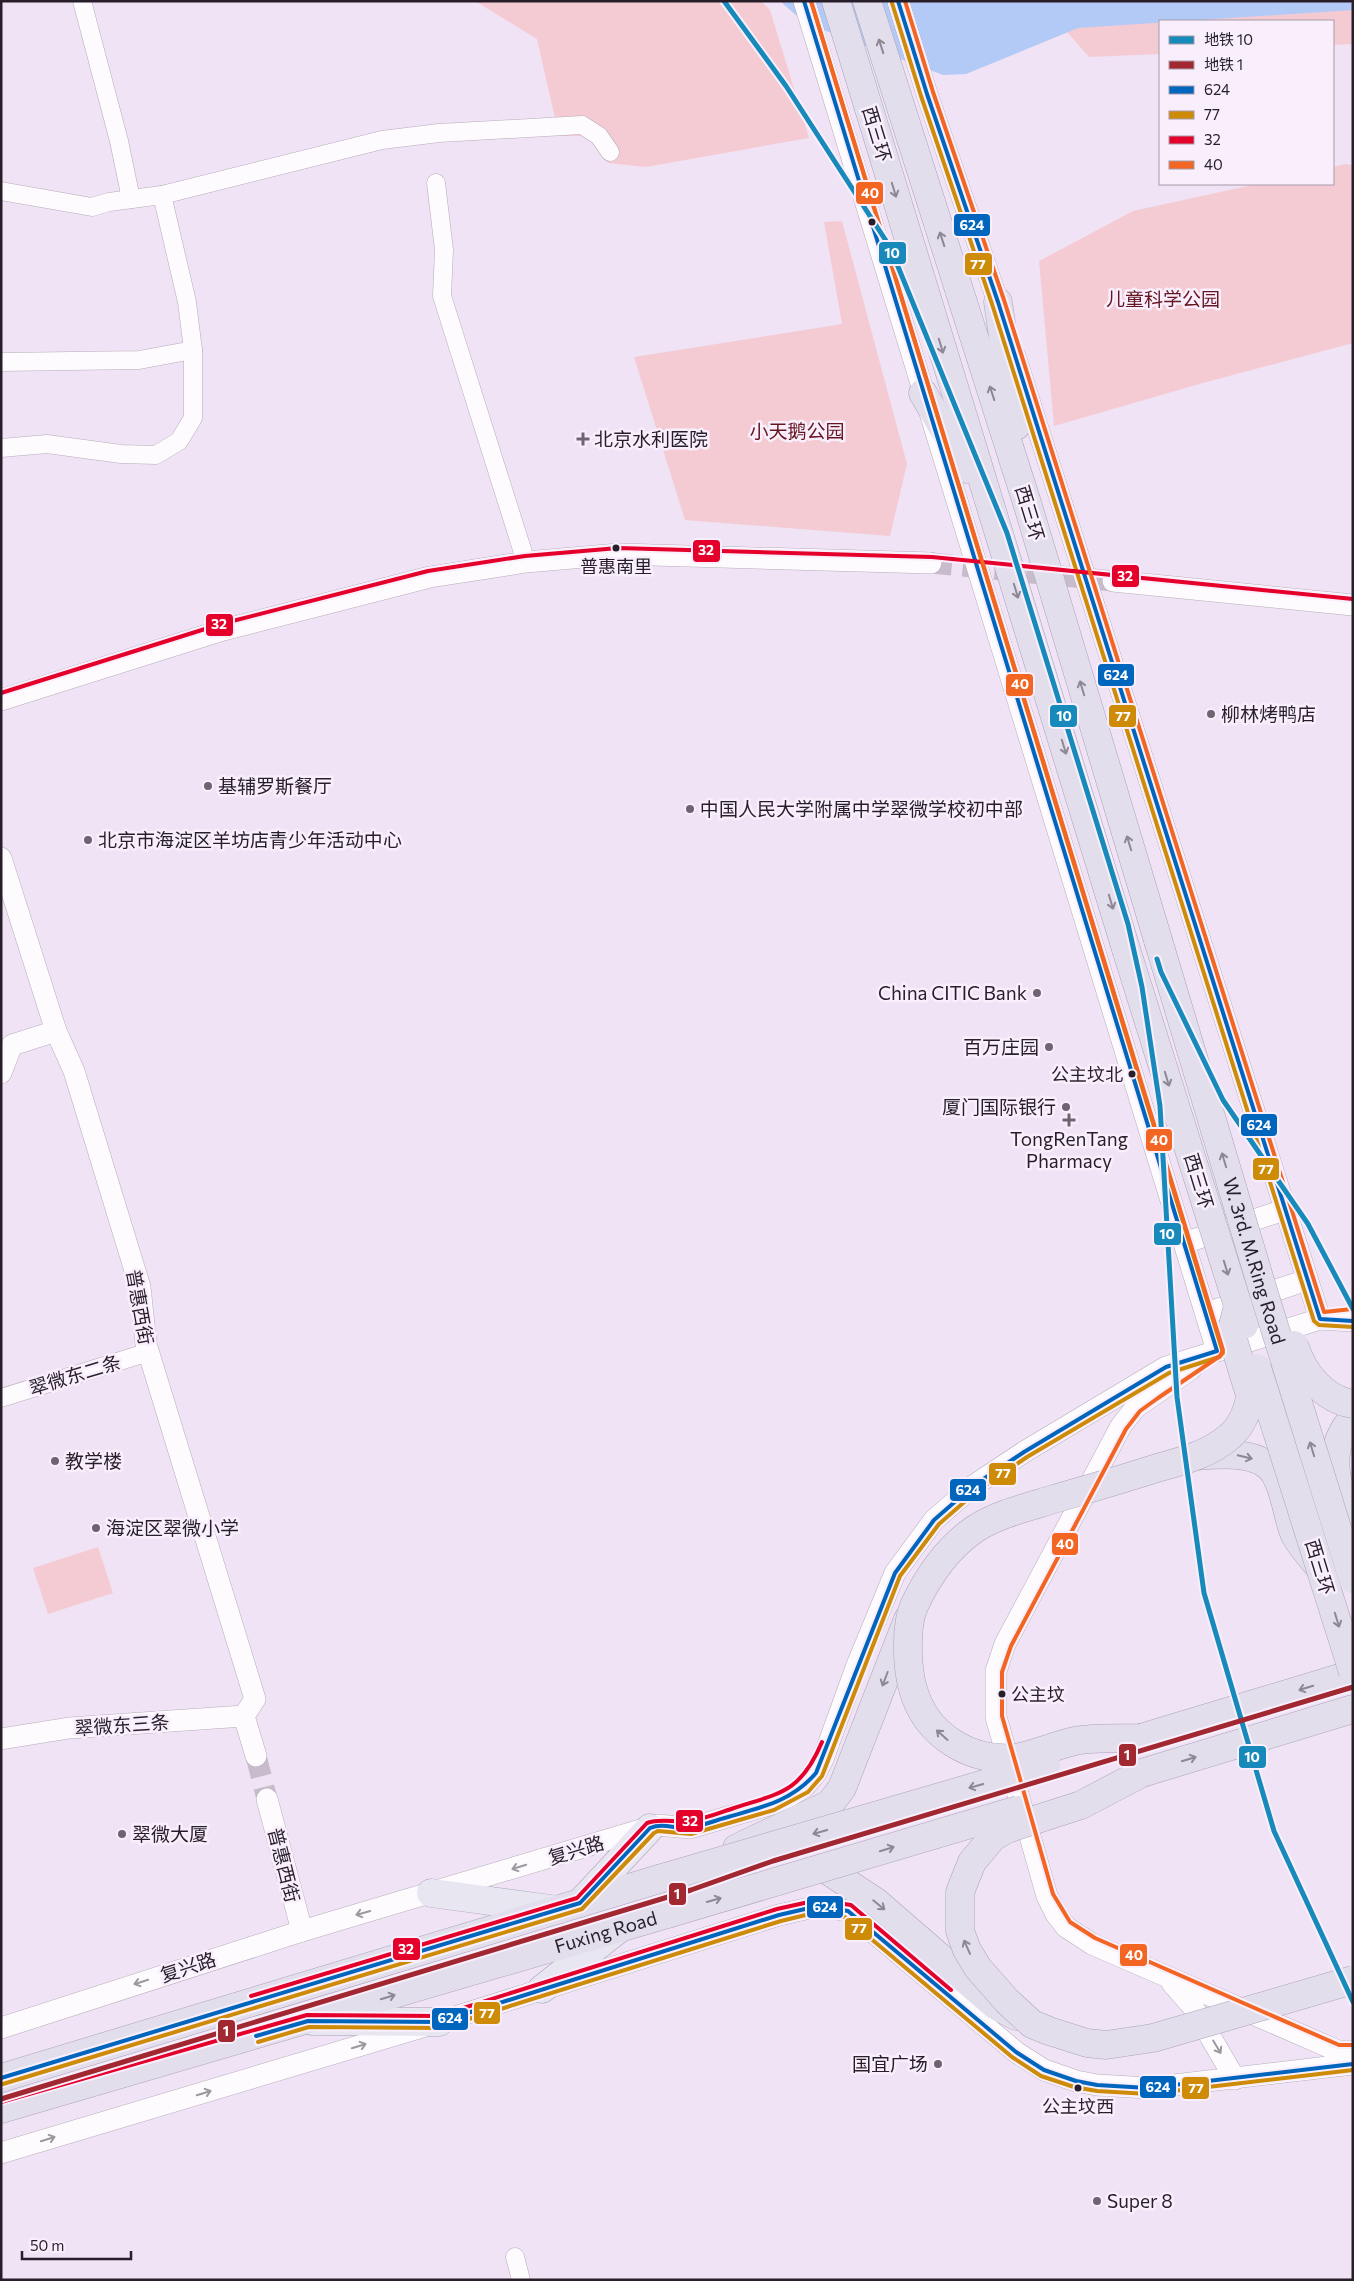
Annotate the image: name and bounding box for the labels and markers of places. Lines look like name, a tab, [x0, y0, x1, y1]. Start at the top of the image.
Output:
unlabelled marker	[867, 217, 877, 227]
place label: 北京水利医院	[594, 427, 708, 450]
marker: 北京水利医院	[576, 432, 590, 446]
marker: 普惠南里	[611, 543, 621, 553]
place label: 普惠南里	[580, 555, 652, 577]
place label: 柳林烤鸭店	[1221, 702, 1316, 725]
marker: 柳林烤鸭店	[1205, 708, 1217, 720]
place label: 基辅罗斯餐厅	[218, 774, 332, 797]
marker: 基辅罗斯餐厅	[202, 780, 214, 792]
place label: 中国人民大学附属中学翠微学校初中部	[700, 797, 1023, 820]
marker: 中国人民大学附属中学翠微学校初中部	[684, 803, 696, 815]
place label: 北京市海淀区羊坊店青少年活动中心	[98, 828, 402, 851]
marker: 北京市海淀区羊坊店青少年活动中心	[82, 834, 94, 846]
place label: China CITIC Bank	[878, 981, 1027, 1004]
marker: China CITIC Bank	[1031, 987, 1043, 999]
place label: 百万庄园	[963, 1035, 1039, 1058]
marker: 百万庄园	[1043, 1041, 1055, 1053]
place label: 公主坟北	[1051, 1063, 1123, 1085]
marker: 公主坟北	[1127, 1069, 1137, 1079]
place label: 厦门国际银行	[942, 1095, 1056, 1118]
marker: 厦门国际银行	[1060, 1101, 1072, 1113]
marker: TongRenTang Pharmacy	[1063, 1114, 1075, 1126]
place label: TongRenTang Pharmacy	[1010, 1127, 1128, 1172]
place label: 教学楼	[65, 1449, 122, 1472]
marker: 教学楼	[49, 1455, 61, 1467]
place label: 海淀区翠微小学	[106, 1516, 239, 1539]
marker: 海淀区翠微小学	[90, 1522, 102, 1534]
place label: 公主坟	[1011, 1683, 1065, 1705]
marker: 公主坟	[997, 1689, 1007, 1699]
place label: 翠微大厦	[132, 1822, 208, 1845]
marker: 翠微大厦	[116, 1828, 128, 1840]
place label: 国宜广场	[852, 2052, 928, 2075]
marker: 国宜广场	[932, 2058, 944, 2070]
marker: 公主坟西	[1073, 2083, 1083, 2093]
place label: 公主坟西	[1042, 2095, 1114, 2117]
place label: Super 8	[1107, 2189, 1173, 2212]
marker: Super 8	[1091, 2195, 1103, 2207]

